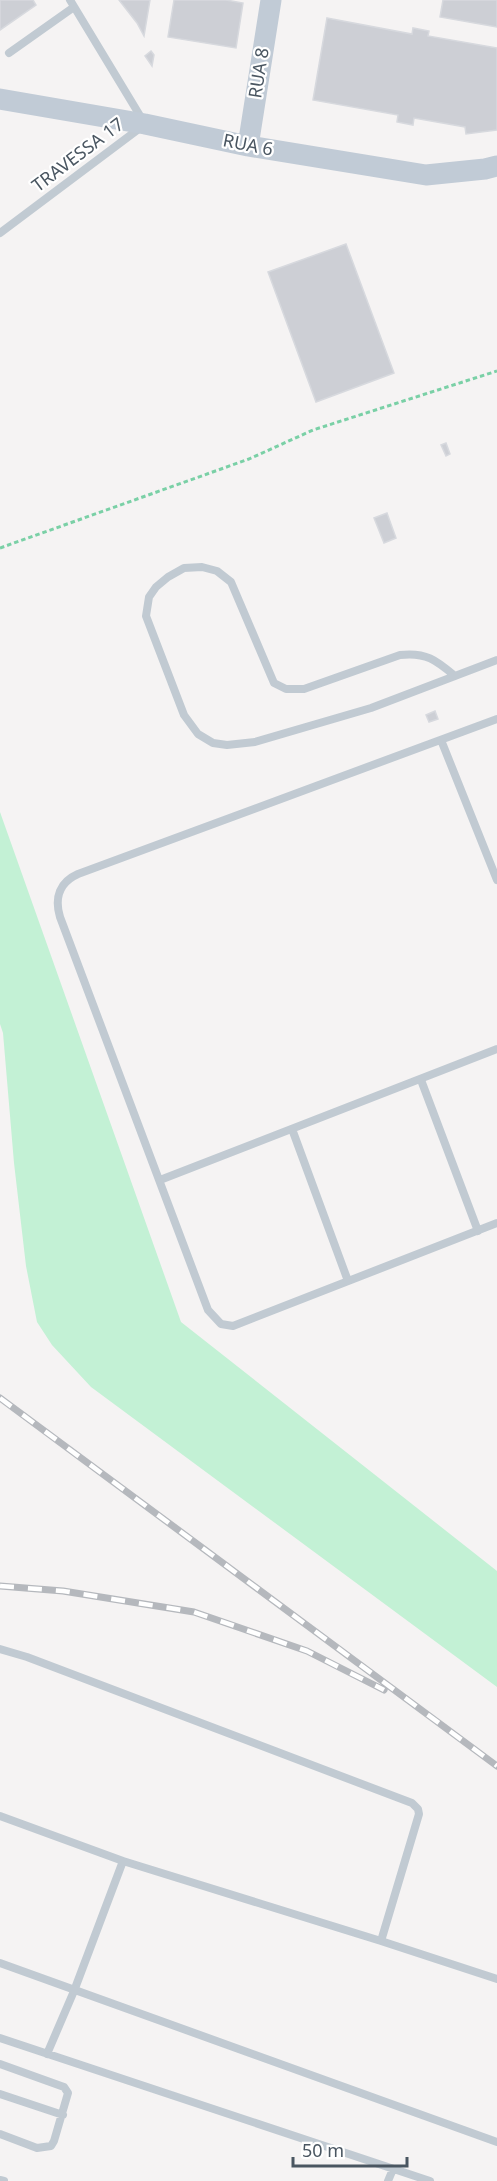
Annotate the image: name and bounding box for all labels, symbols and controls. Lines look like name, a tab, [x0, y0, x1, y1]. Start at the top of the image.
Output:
street label: RUA 8	[242, 46, 274, 100]
street label: TRAVESSA 17	[27, 112, 128, 197]
street label: RUA 6	[221, 127, 275, 161]
scale bar	[293, 2130, 407, 2168]
text: 50 m	[302, 2138, 344, 2162]

